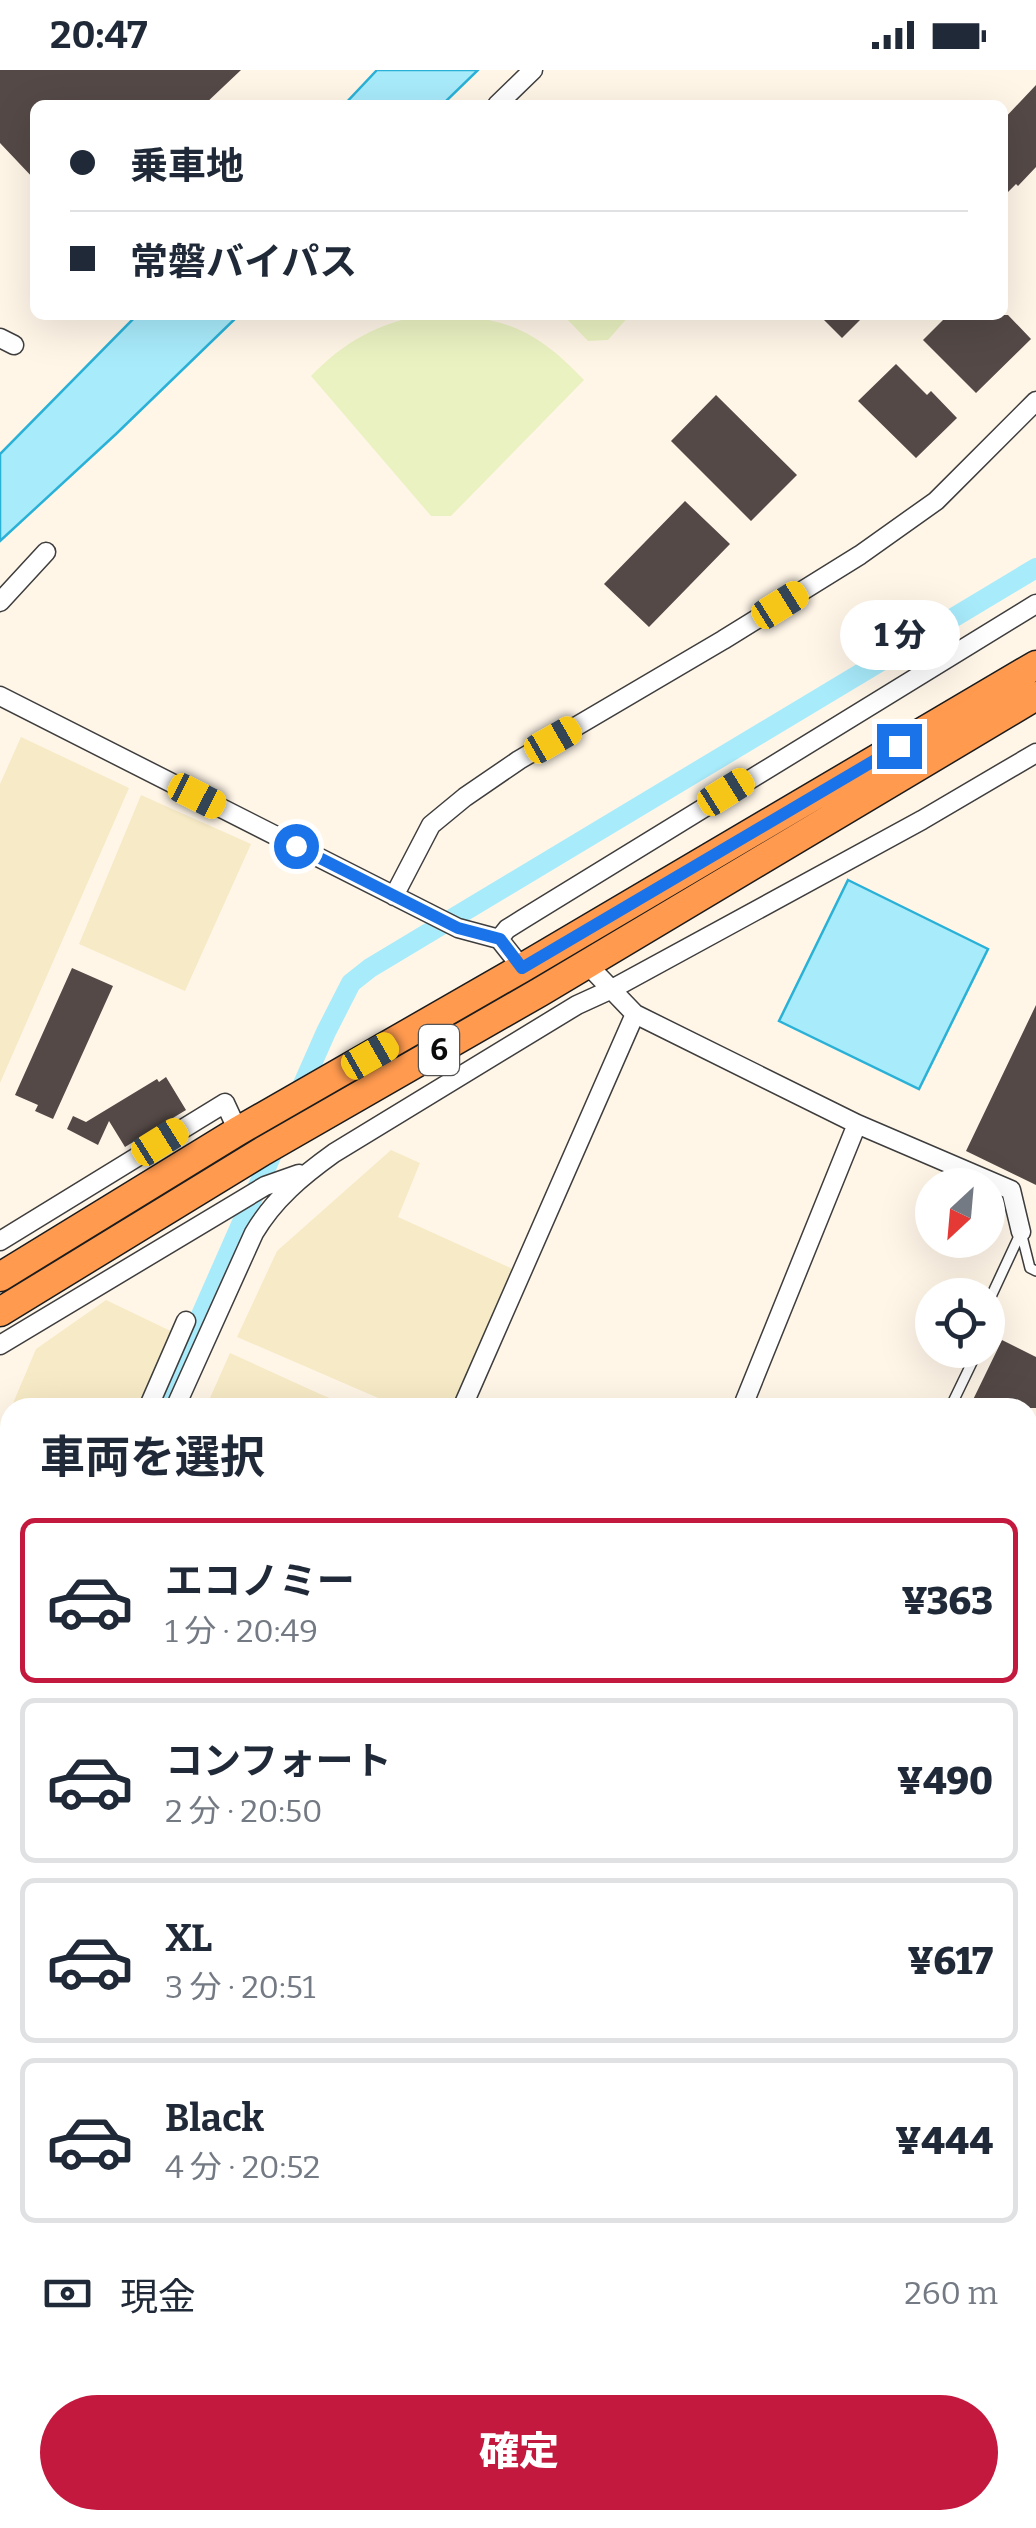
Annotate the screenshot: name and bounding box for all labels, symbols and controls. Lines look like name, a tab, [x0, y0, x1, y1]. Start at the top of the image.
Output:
text: 20:47	[50, 12, 148, 58]
text: 乗車地	[130, 143, 244, 189]
text: 常磐バイパス	[130, 239, 357, 285]
car	[747, 576, 813, 634]
callout: 1 分	[839, 601, 959, 671]
text: 1 分	[874, 616, 926, 654]
car	[520, 712, 586, 768]
route end	[877, 724, 922, 769]
car	[693, 763, 759, 821]
car	[163, 769, 231, 823]
route start	[274, 824, 319, 869]
road number: 6	[419, 1025, 459, 1075]
car	[337, 1028, 403, 1084]
car	[127, 1113, 193, 1171]
north arrow	[915, 1168, 1005, 1258]
map controls	[915, 1168, 1005, 1368]
button: locate	[915, 1278, 1005, 1368]
text: 車両を選択	[40, 1431, 265, 1485]
icon: car	[45, 1556, 135, 1646]
text: エコノミー	[165, 1558, 355, 1604]
text: ¥363	[901, 1578, 993, 1624]
text: 1 分 · 20:49	[165, 1612, 318, 1650]
icon: car	[45, 1736, 135, 1826]
text: コンフォート	[165, 1738, 392, 1784]
text: ¥490	[897, 1758, 993, 1804]
text: 2 分 · 20:50	[165, 1792, 323, 1830]
text: XL	[165, 1915, 212, 1961]
icon: car	[45, 1916, 135, 2006]
text: ¥617	[907, 1938, 993, 1984]
text: 3 分 · 20:51	[165, 1968, 316, 2006]
text: Black	[165, 2095, 264, 2141]
icon: car	[45, 2096, 135, 2186]
text: ¥444	[895, 2118, 993, 2164]
text: 4 分 · 20:52	[165, 2148, 320, 2186]
icon: cash	[40, 2266, 95, 2321]
text: 現金	[120, 2274, 196, 2320]
text: 260 m	[904, 2274, 998, 2312]
button: 確定	[40, 2395, 998, 2510]

